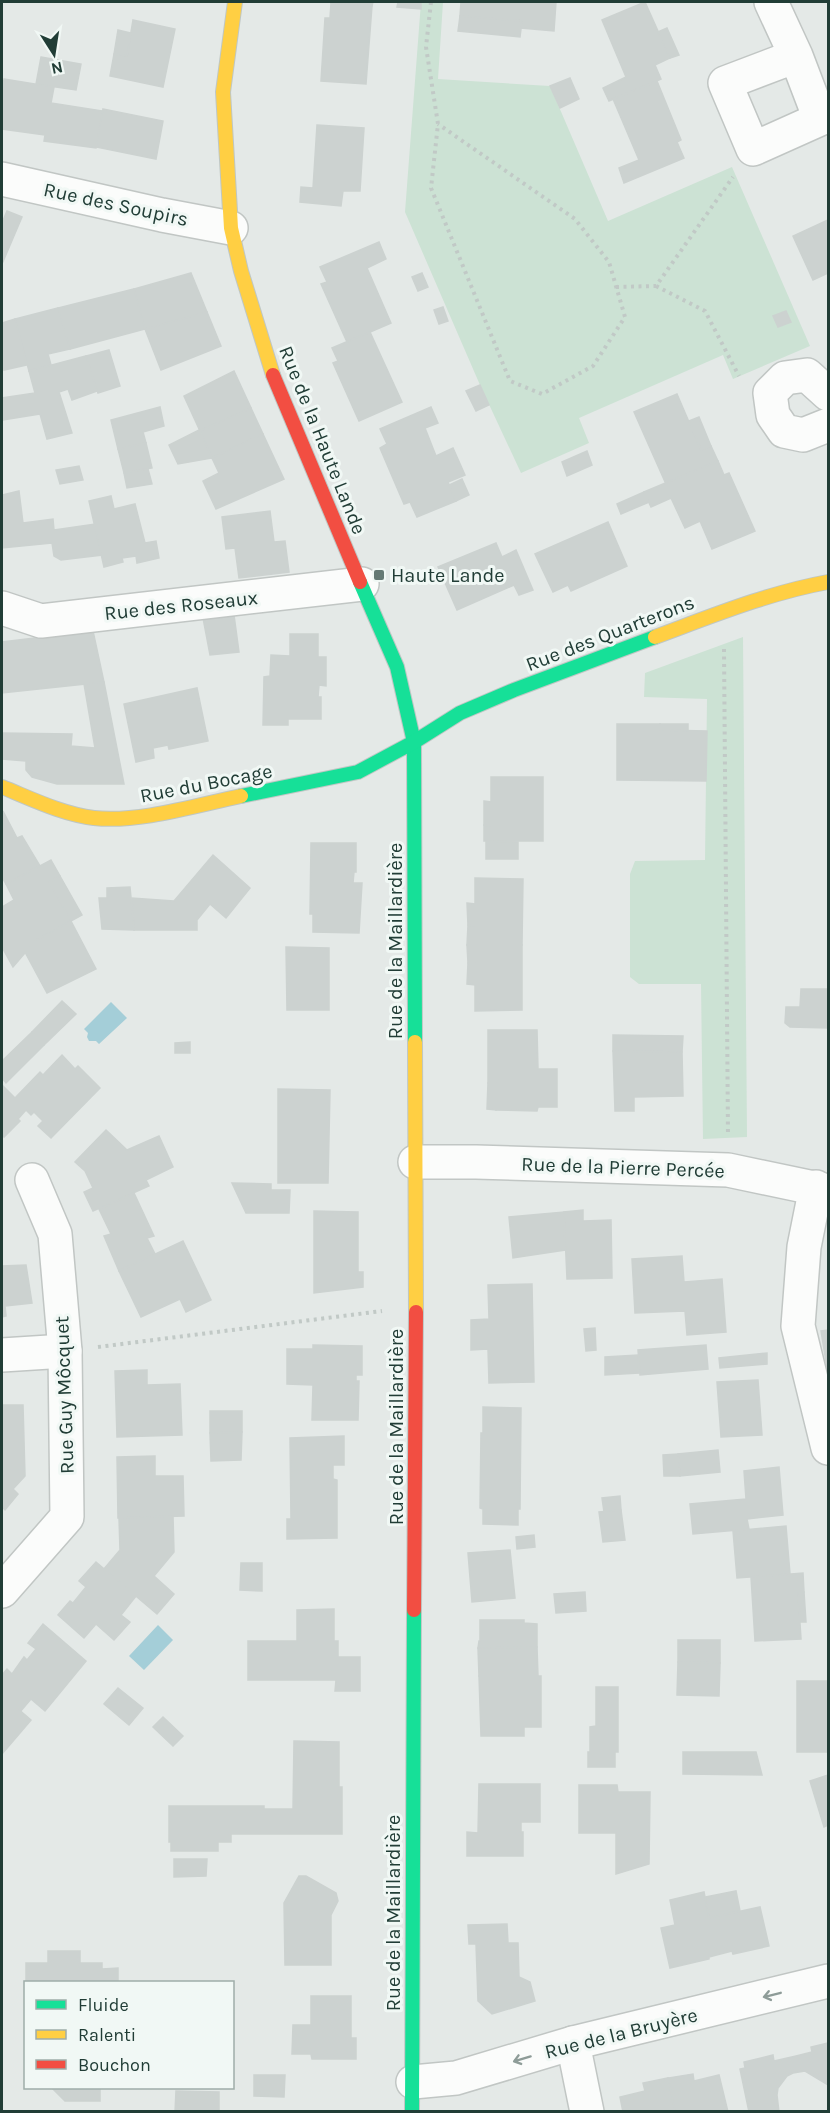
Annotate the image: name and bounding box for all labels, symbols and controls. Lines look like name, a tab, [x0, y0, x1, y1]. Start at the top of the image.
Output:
north arrow	[24, 24, 84, 84]
text: N	[49, 58, 65, 79]
street label: Rue des Soupirs	[41, 178, 190, 231]
street label: Rue de la Haute Lande	[274, 343, 371, 538]
place label: Haute Lande	[391, 564, 505, 587]
marker: Haute Lande	[372, 568, 386, 582]
street label: Rue des Roseaux	[103, 586, 259, 625]
street label: Rue des Quarterons	[523, 591, 698, 676]
street label: Rue du Bocage	[138, 759, 274, 808]
street label: Rue de la Maillardière	[384, 843, 407, 1039]
street label: Rue de la Pierre Percée	[521, 1152, 725, 1183]
street label: Rue Guy Môcquet	[50, 1315, 79, 1474]
street label: Rue de la Maillardière	[385, 1329, 408, 1525]
street label: Rue de la Maillardière	[382, 1815, 405, 2011]
legend	[24, 1981, 234, 2089]
one-way arrow	[762, 1990, 781, 2002]
text: Fluide	[78, 1994, 129, 2016]
street label: Rue de la Bruyère	[542, 2003, 700, 2064]
text: Ralenti	[78, 2024, 136, 2046]
text: Bouchon	[78, 2054, 151, 2076]
one-way arrow	[513, 2054, 532, 2065]

